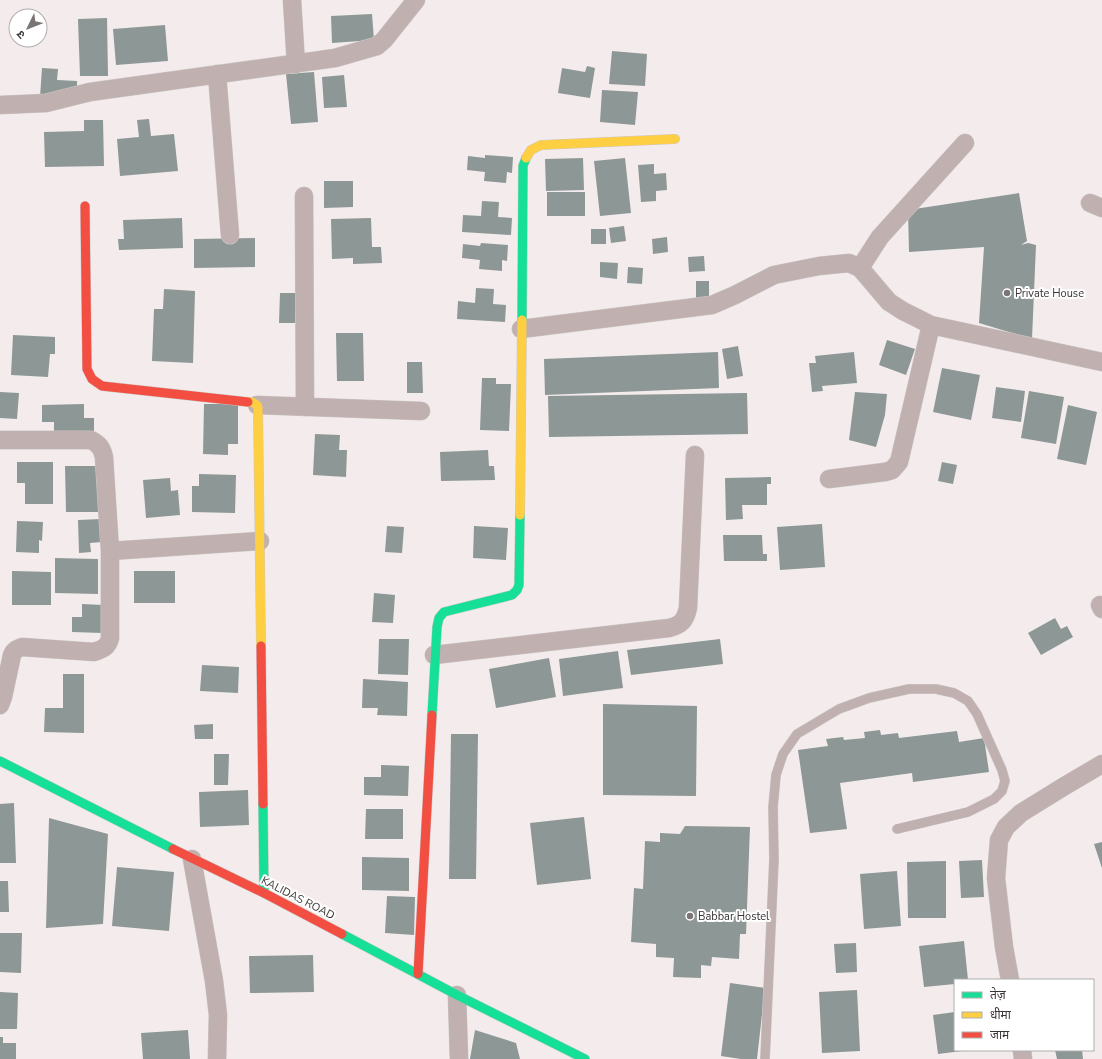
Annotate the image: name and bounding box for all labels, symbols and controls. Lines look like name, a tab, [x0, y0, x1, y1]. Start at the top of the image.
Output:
north arrow	[8, 8, 48, 48]
text: उ	[13, 27, 29, 42]
place label: Private House	[1015, 286, 1084, 301]
marker: Private House	[1002, 288, 1012, 298]
street label: KALIDAS ROAD	[259, 873, 337, 923]
place label: Babbar Hostel	[698, 909, 770, 924]
marker: Babbar Hostel	[685, 911, 695, 921]
legend	[954, 979, 1094, 1051]
text: तेज़	[990, 987, 1007, 1003]
text: धीमा	[990, 1007, 1012, 1023]
text: जाम	[990, 1027, 1010, 1043]

